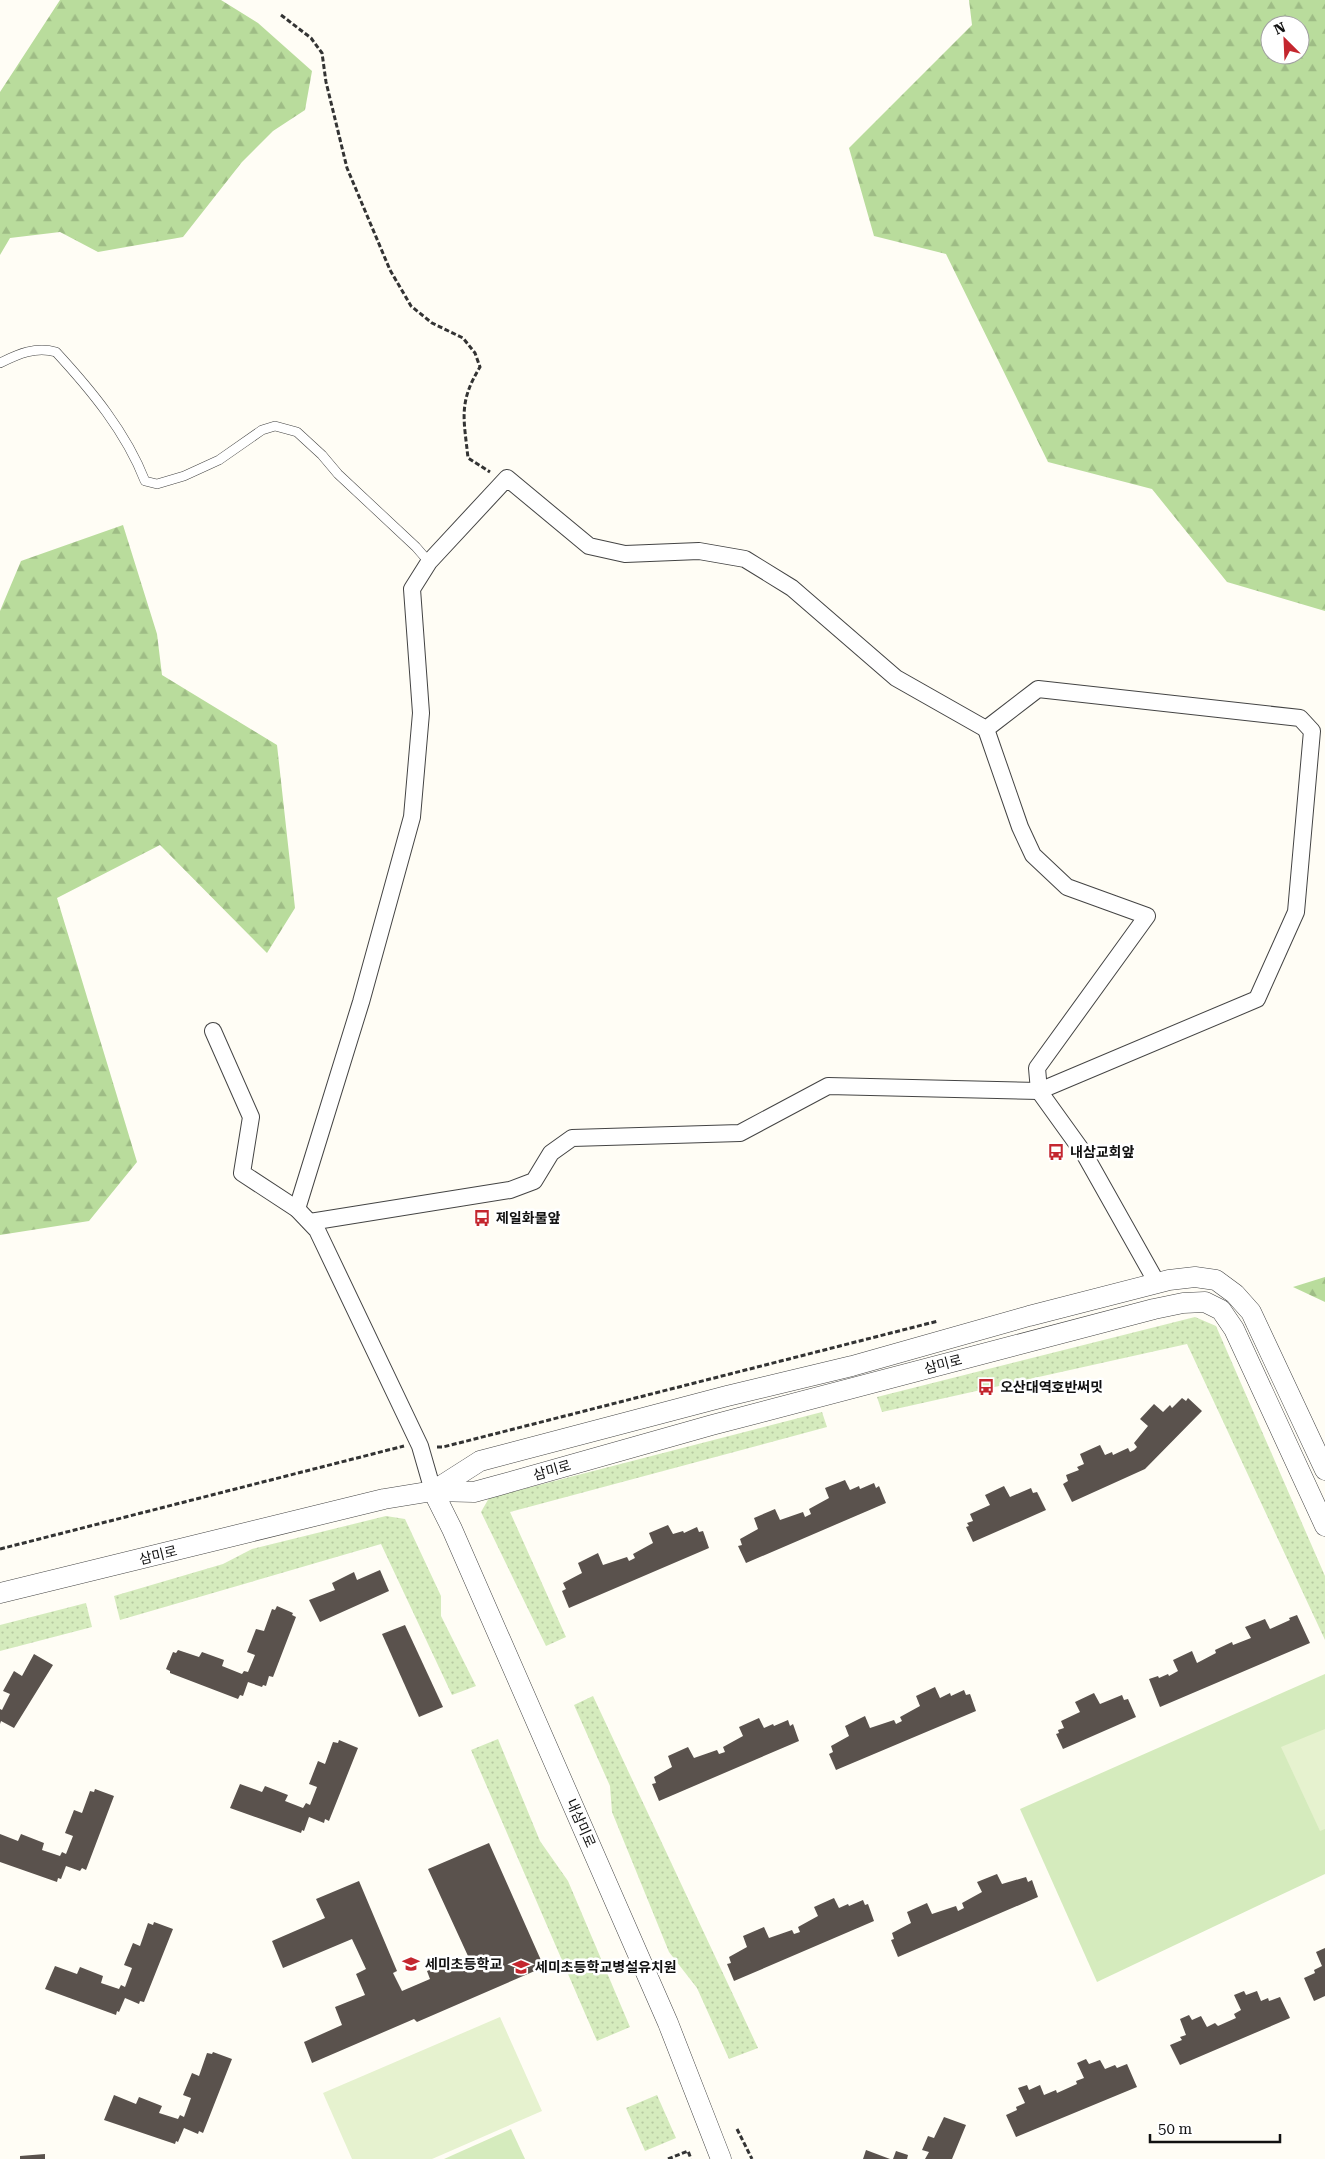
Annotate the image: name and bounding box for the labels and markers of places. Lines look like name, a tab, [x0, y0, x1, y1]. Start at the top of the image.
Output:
bus stop icon: 내삼교회앞	[1046, 1142, 1066, 1162]
place label: 내삼교회앞	[1070, 1144, 1135, 1160]
bus stop icon: 제일화물앞	[472, 1208, 492, 1228]
place label: 제일화물앞	[496, 1210, 561, 1226]
bus stop icon: 오산대역호반써밋	[976, 1377, 996, 1397]
place label: 오산대역호반써밋	[1000, 1379, 1103, 1395]
school or university icon: 세미초등학교	[401, 1954, 421, 1974]
place label: 세미초등학교	[425, 1956, 502, 1972]
school or university icon: 세미초등학교병설유치원	[511, 1957, 531, 1977]
place label: 세미초등학교병설유치원	[535, 1959, 677, 1975]

